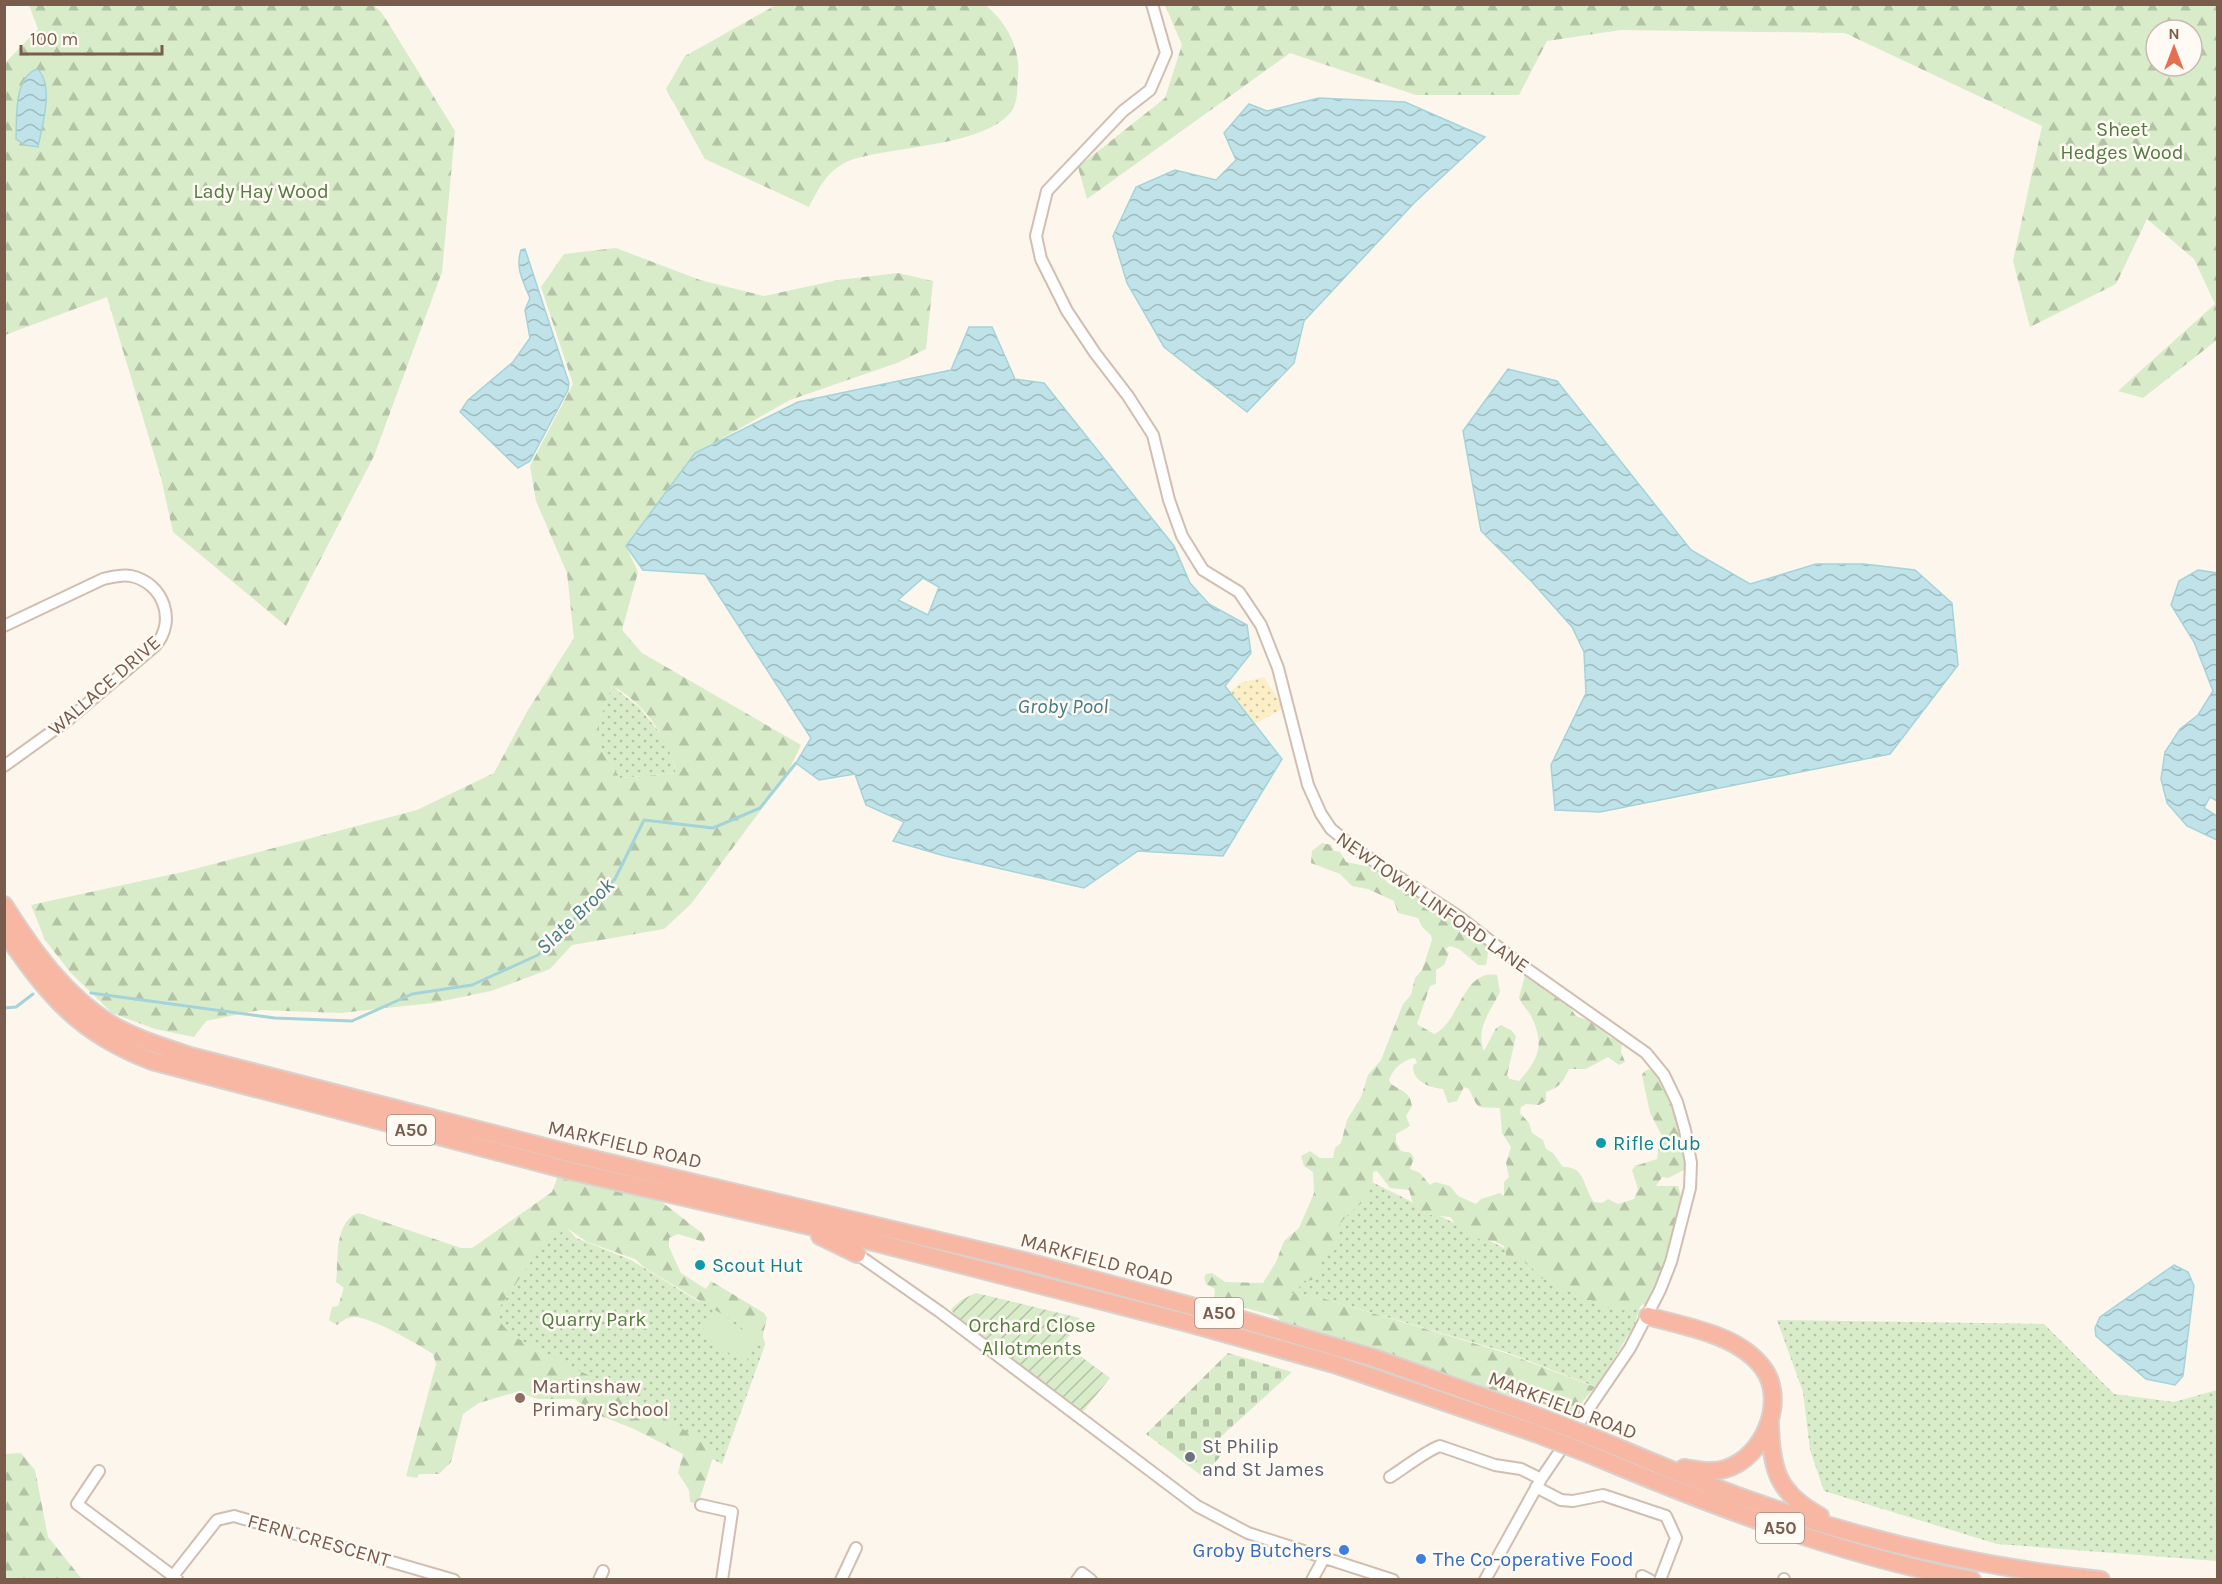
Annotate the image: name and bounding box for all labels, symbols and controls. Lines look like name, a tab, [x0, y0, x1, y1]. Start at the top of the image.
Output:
scale bar	[21, 18, 162, 56]
north arrow	[2144, 18, 2204, 78]
text: N	[2168, 24, 2180, 43]
text: 100 m	[30, 28, 78, 50]
park label: Sheet Hedges Wood	[2060, 118, 2184, 164]
park label: Lady Hay Wood	[193, 180, 329, 203]
street label: WALLACE DRIVE	[44, 631, 165, 740]
water label: Groby Pool	[1018, 694, 1108, 718]
street label: NEWTOWN LINFORD LANE	[1332, 827, 1534, 978]
water label: Slate Brook	[531, 873, 619, 959]
road number: A50	[387, 1115, 435, 1145]
street label: MARKFIELD ROAD	[546, 1116, 704, 1173]
place label: Rifle Club	[1613, 1132, 1701, 1155]
marker: Rifle Club	[1594, 1136, 1608, 1150]
street label: MARKFIELD ROAD	[1018, 1228, 1176, 1291]
place label: Scout Hut	[712, 1254, 803, 1277]
marker: Scout Hut	[693, 1258, 707, 1272]
road number: A50	[1195, 1298, 1243, 1328]
park label: Quarry Park	[541, 1308, 647, 1331]
park label: Orchard Close Allotments	[969, 1314, 1095, 1360]
street label: MARKFIELD ROAD	[1485, 1367, 1640, 1444]
place label: Martinshaw Primary School	[532, 1375, 669, 1421]
marker: Martinshaw Primary School	[513, 1391, 527, 1405]
place label: St Philip and St James	[1202, 1435, 1325, 1481]
marker: St Philip and St James	[1183, 1450, 1197, 1464]
street label: FERN CRESCENT	[245, 1509, 393, 1572]
road number: A50	[1756, 1513, 1804, 1543]
place label: Groby Butchers	[1193, 1539, 1332, 1562]
marker: Groby Butchers	[1337, 1543, 1351, 1557]
place label: The Co-operative Food	[1433, 1548, 1634, 1571]
marker: The Co-operative Food	[1414, 1552, 1428, 1566]

